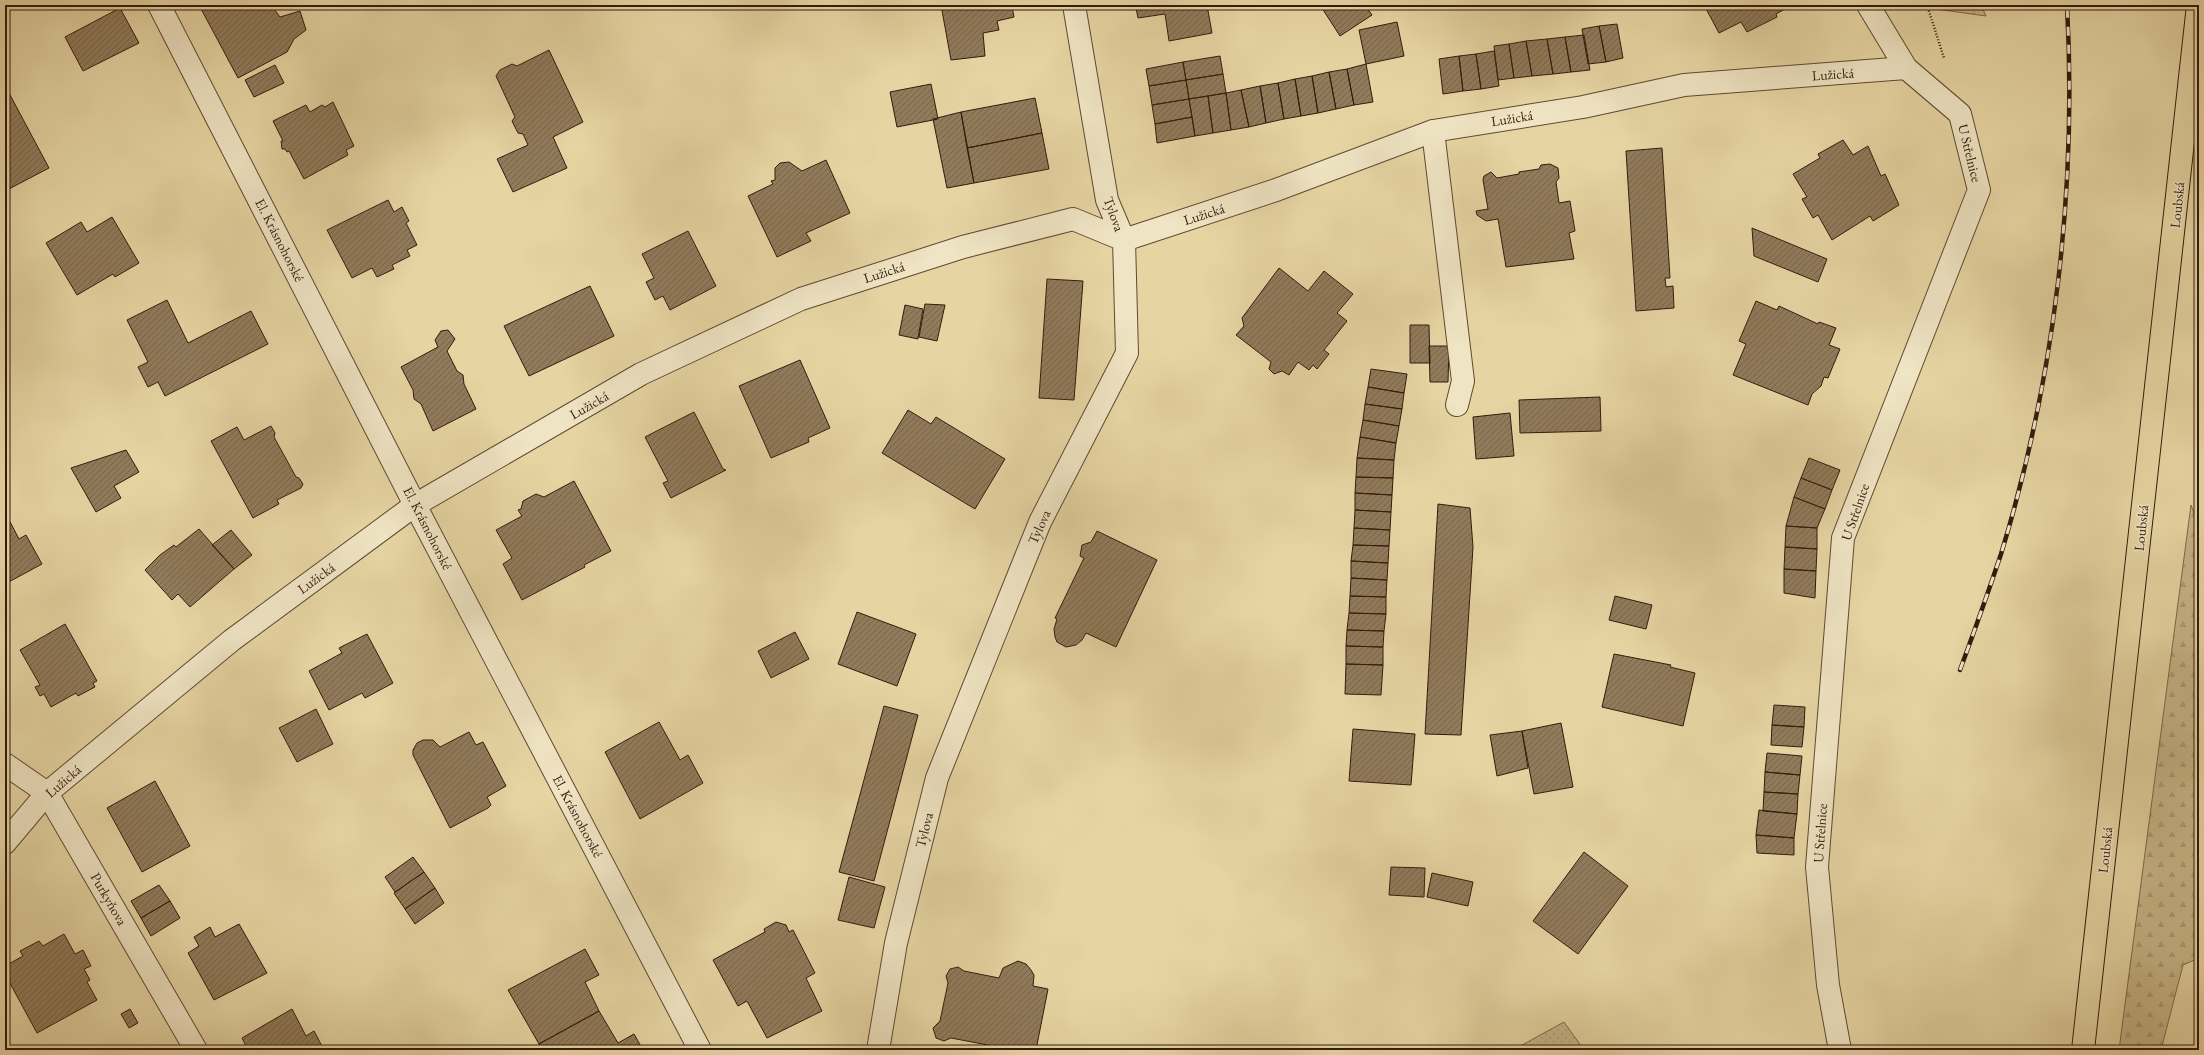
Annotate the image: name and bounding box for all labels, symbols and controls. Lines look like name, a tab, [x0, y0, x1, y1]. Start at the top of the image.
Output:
street label: Lužická	[1811, 64, 1855, 84]
street label: Lužická	[1490, 106, 1535, 130]
street label: U Střelnice	[1954, 122, 1986, 184]
street label: Loubská	[2166, 181, 2188, 229]
street label: Tylova	[1099, 194, 1129, 234]
street label: El. Krásnohorské	[251, 195, 309, 285]
street label: Lužická	[1181, 199, 1227, 229]
street label: Lužická	[861, 257, 907, 287]
street label: Lužická	[566, 386, 612, 423]
street label: U Střelnice	[1837, 481, 1873, 543]
street label: El. Krásnohorské	[399, 483, 457, 573]
street label: Loubská	[2130, 504, 2152, 552]
street label: Tylova	[1024, 507, 1055, 547]
street label: Lužická	[294, 558, 339, 598]
street label: Lužická	[41, 760, 85, 802]
street label: El. Krásnohorské	[549, 772, 608, 861]
street label: U Střelnice	[1809, 802, 1831, 863]
street label: Tylova	[911, 810, 937, 849]
street label: Loubská	[2094, 826, 2116, 874]
street label: Purkyňova	[87, 869, 132, 929]

